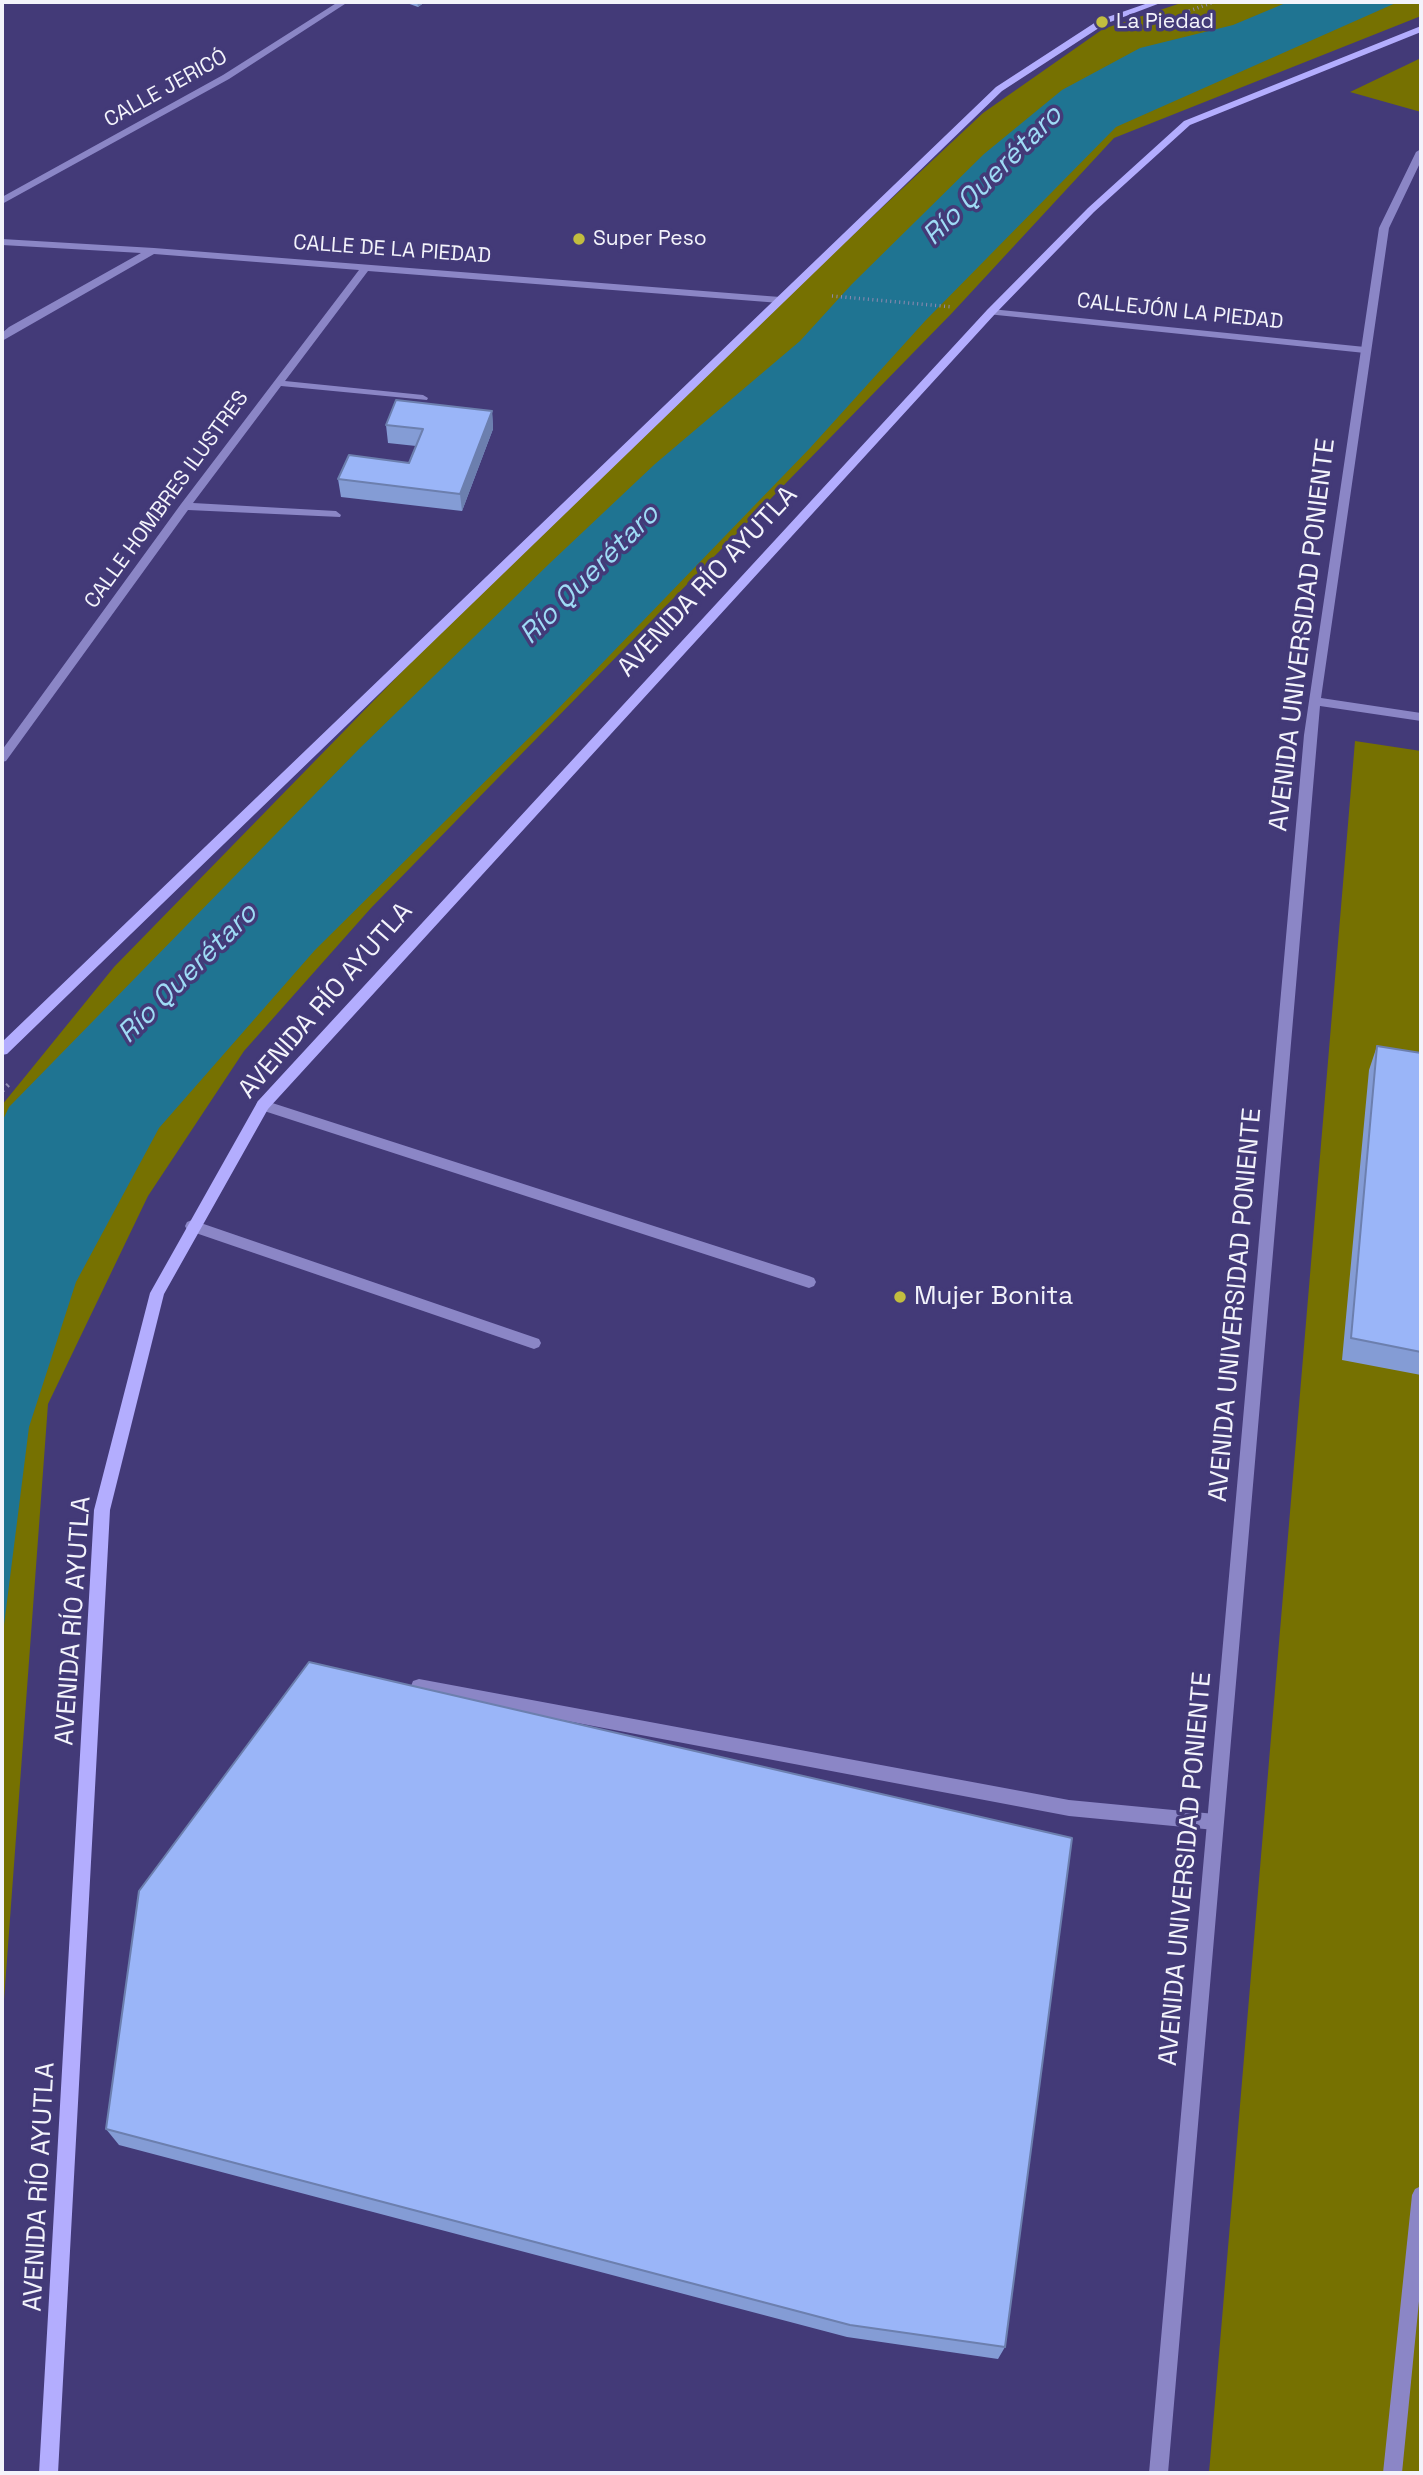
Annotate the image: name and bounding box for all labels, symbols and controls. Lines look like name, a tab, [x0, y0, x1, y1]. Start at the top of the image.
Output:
place label: La Piedad	[1116, 9, 1214, 35]
marker: La Piedad	[1094, 14, 1110, 30]
street label: CALLE JERICÓ	[100, 45, 232, 133]
water label: Río Querétaro	[916, 99, 1070, 253]
place label: Super Peso	[593, 226, 707, 252]
street label: CALLE DE LA PIEDAD	[292, 231, 492, 269]
marker: Super Peso	[571, 231, 587, 247]
street label: CALLEJÓN LA PIEDAD	[1076, 289, 1284, 335]
street label: CALLE HOMBRES ILUSTRES	[80, 386, 254, 614]
street label: AVENIDA UNIVERSIDAD PONIENTE	[1263, 437, 1343, 833]
street label: AVENIDA RÍO AYUTLA	[611, 480, 805, 684]
water label: Río Querétaro	[513, 498, 667, 652]
water label: Río Querétaro	[111, 897, 265, 1051]
street label: AVENIDA RÍO AYUTLA	[232, 897, 420, 1105]
street label: AVENIDA UNIVERSIDAD PONIENTE	[1203, 1107, 1269, 1503]
place label: Mujer Bonita	[914, 1281, 1073, 1313]
marker: Mujer Bonita	[892, 1289, 908, 1305]
street label: AVENIDA RÍO AYUTLA	[50, 1495, 98, 1747]
street label: AVENIDA UNIVERSIDAD PONIENTE	[1153, 1671, 1219, 2067]
street label: AVENIDA RÍO AYUTLA	[18, 2062, 62, 2312]

